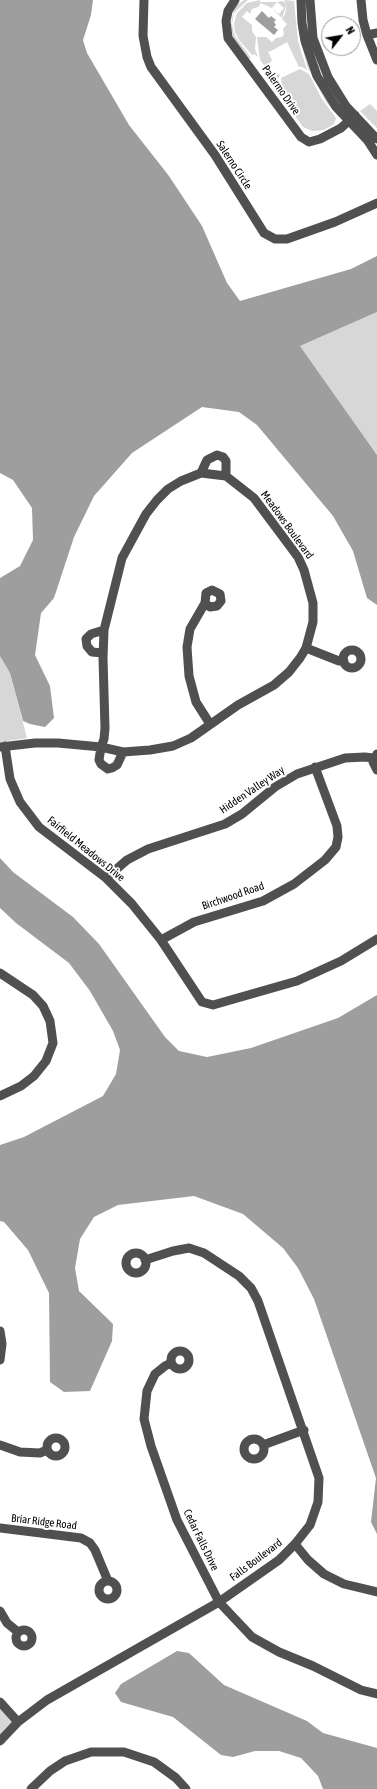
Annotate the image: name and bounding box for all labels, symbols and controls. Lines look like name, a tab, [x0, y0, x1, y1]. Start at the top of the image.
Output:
north arrow	[321, 16, 361, 56]
text: N	[344, 24, 357, 36]
street label: Palermo Drive	[259, 63, 303, 117]
street label: Salerno Circle	[213, 138, 255, 192]
street label: Meadows Boulevard	[258, 488, 316, 562]
street label: Hidden Valley Way	[217, 763, 287, 817]
street label: Fairfield Meadows Drive	[44, 814, 128, 884]
street label: Birchwood Road	[200, 879, 266, 913]
street label: Cedar Falls Drive	[180, 1507, 222, 1573]
street label: Briar Ridge Road	[10, 1511, 78, 1533]
street label: Falls Boulevard	[227, 1536, 285, 1584]

